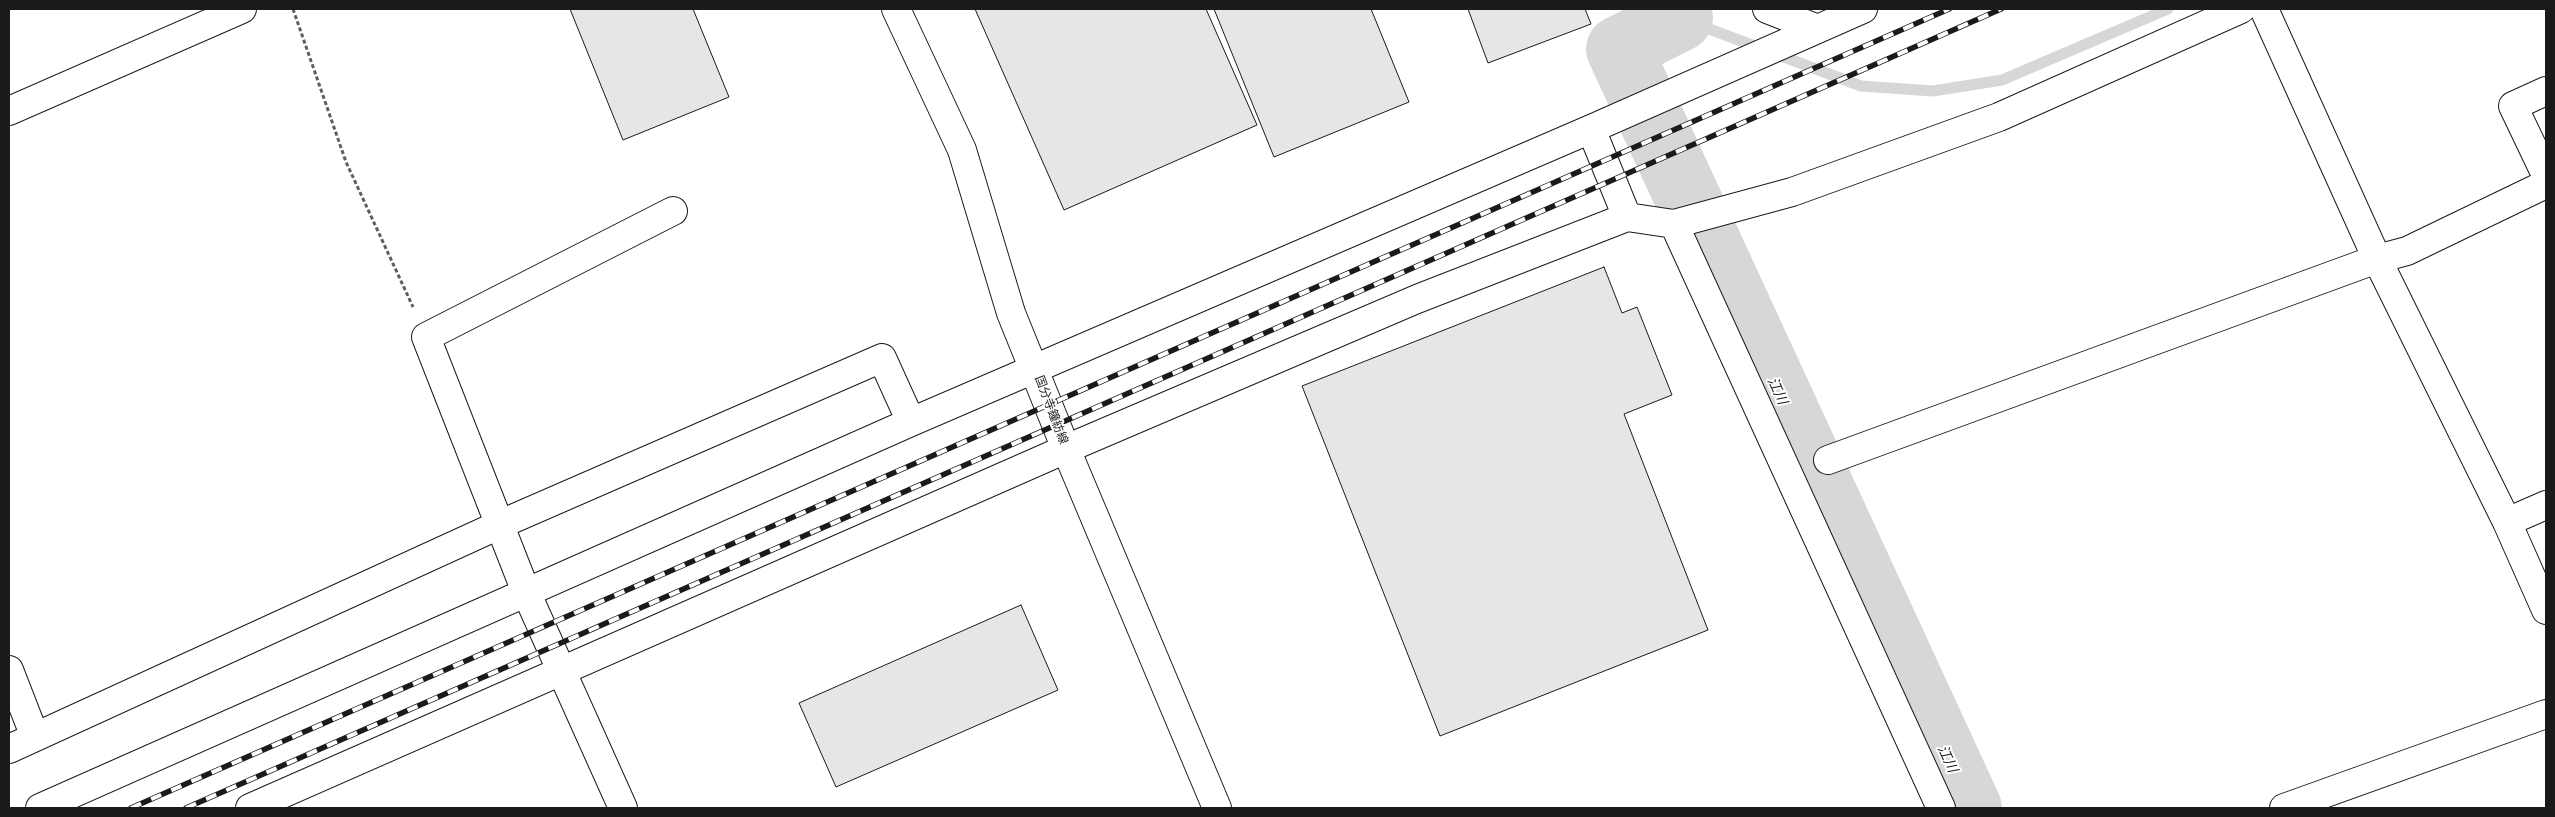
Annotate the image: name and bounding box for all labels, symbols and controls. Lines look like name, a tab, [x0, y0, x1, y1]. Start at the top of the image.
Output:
street label: 国分寺鐘紡線	[1031, 374, 1071, 446]
water label: 江川	[1763, 375, 1791, 407]
water label: 江川	[1933, 743, 1961, 775]

